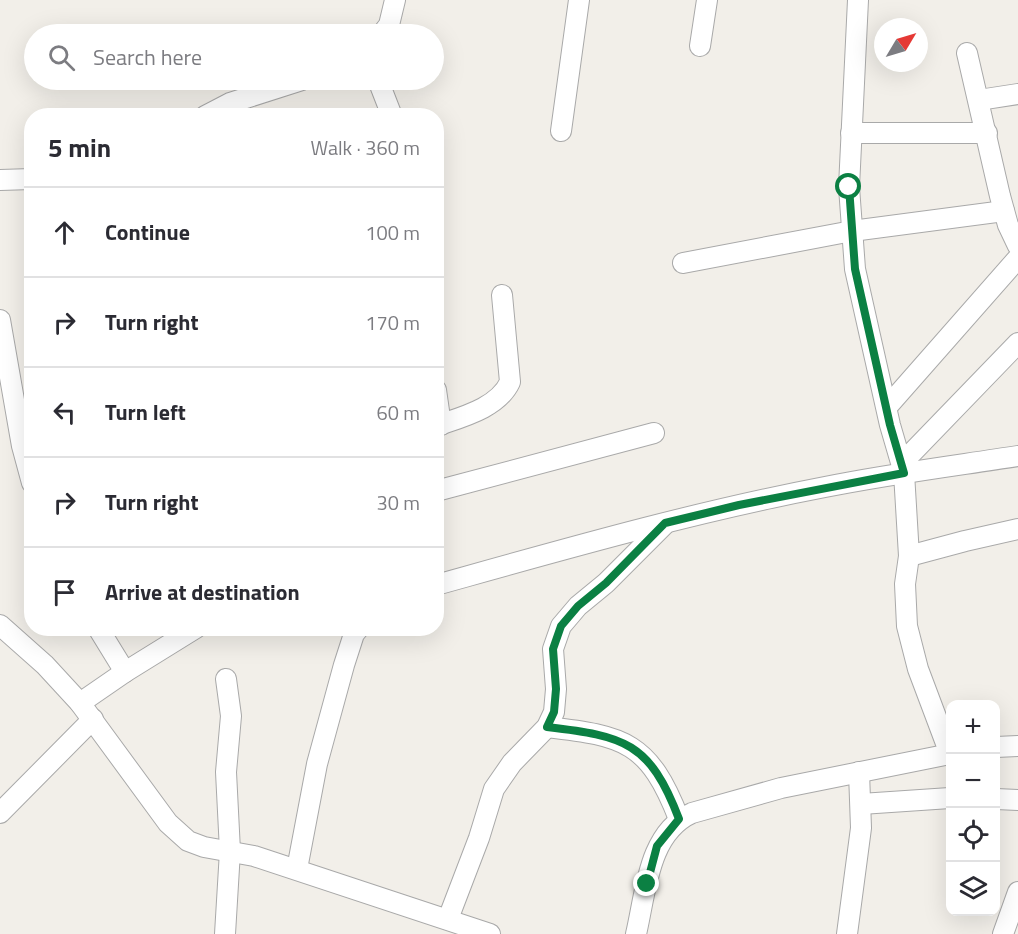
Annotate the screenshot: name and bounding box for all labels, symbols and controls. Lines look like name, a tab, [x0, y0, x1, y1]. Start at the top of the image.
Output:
north arrow	[874, 18, 928, 72]
search box	[24, 24, 444, 90]
text: Search here	[93, 40, 202, 74]
icon: search	[45, 41, 78, 74]
text: 5 min	[48, 128, 111, 167]
text: Walk · 360 m	[311, 132, 420, 163]
route start	[835, 173, 861, 199]
text: Continue	[105, 215, 190, 249]
icon: ahead	[48, 216, 81, 249]
text: 100 m	[365, 217, 420, 248]
text: Turn right	[105, 305, 199, 339]
icon: right	[48, 306, 81, 339]
text: 170 m	[365, 307, 420, 338]
text: Turn left	[105, 395, 186, 429]
icon: left	[48, 396, 81, 429]
text: 60 m	[376, 397, 420, 428]
text: Turn right	[105, 485, 199, 519]
icon: right	[48, 486, 81, 519]
text: 30 m	[376, 487, 420, 518]
text: Arrive at destination	[105, 575, 300, 609]
icon: arrive	[48, 576, 81, 609]
map controls	[946, 700, 1000, 916]
button: +	[946, 700, 1000, 754]
button: −	[946, 754, 1000, 808]
button: locate	[946, 808, 1000, 862]
button: layers	[946, 862, 1000, 916]
route end	[633, 870, 659, 896]

